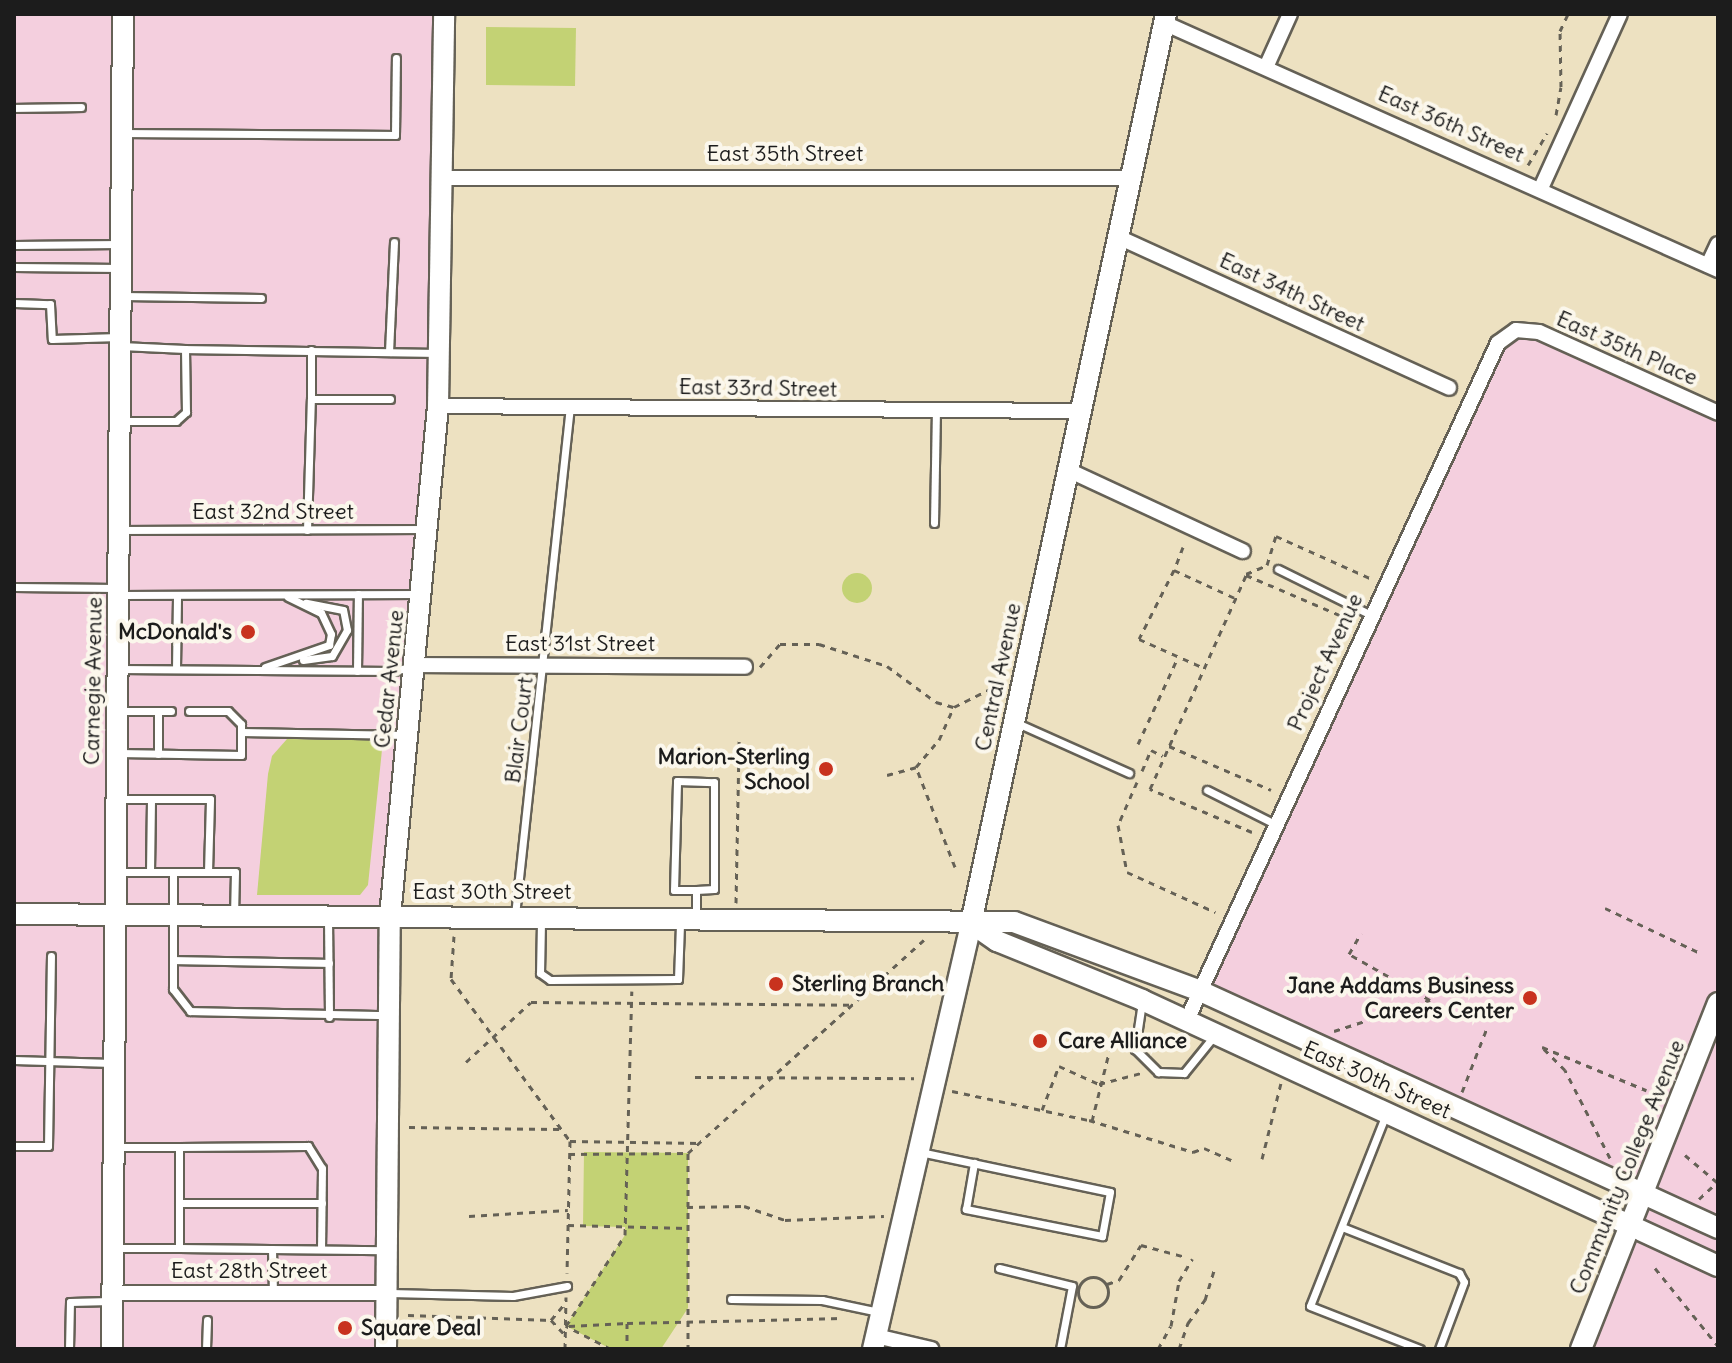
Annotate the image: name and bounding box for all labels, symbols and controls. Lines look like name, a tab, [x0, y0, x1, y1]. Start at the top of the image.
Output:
street label: East 36th Street	[1374, 80, 1528, 168]
street label: East 35th Street	[706, 141, 864, 167]
street label: East 34th Street	[1215, 247, 1369, 337]
street label: East 35th Place	[1552, 305, 1702, 391]
street label: East 33rd Street	[679, 373, 837, 403]
street label: East 32nd Street	[192, 499, 354, 525]
street label: Project Avenue	[1282, 589, 1368, 735]
street label: Carnegie Avenue	[78, 597, 108, 765]
street label: Central Avenue	[969, 600, 1027, 754]
street label: Cedar Avenue	[369, 608, 409, 750]
place label: McDonald's	[118, 619, 232, 645]
marker: McDonald's	[239, 623, 257, 641]
street label: East 31st Street	[505, 631, 655, 657]
street label: Blair Court	[499, 675, 539, 785]
place label: Marion-Sterling School	[657, 743, 810, 794]
marker: Marion-Sterling School	[817, 760, 835, 778]
street label: East 30th Street	[413, 879, 571, 905]
place label: Sterling Branch	[792, 971, 944, 997]
place label: Jane Addams Business Careers Center	[1287, 972, 1514, 1024]
marker: Sterling Branch	[767, 975, 785, 993]
marker: Jane Addams Business Careers Center	[1521, 989, 1539, 1007]
place label: Care Alliance	[1058, 1028, 1187, 1054]
marker: Care Alliance	[1029, 1030, 1051, 1052]
street label: East 30th Street	[1299, 1036, 1455, 1124]
street label: Community College Avenue	[1564, 1036, 1690, 1298]
street label: East 28th Street	[171, 1258, 327, 1284]
place label: Square Deal	[361, 1315, 481, 1341]
marker: Square Deal	[336, 1319, 354, 1337]

